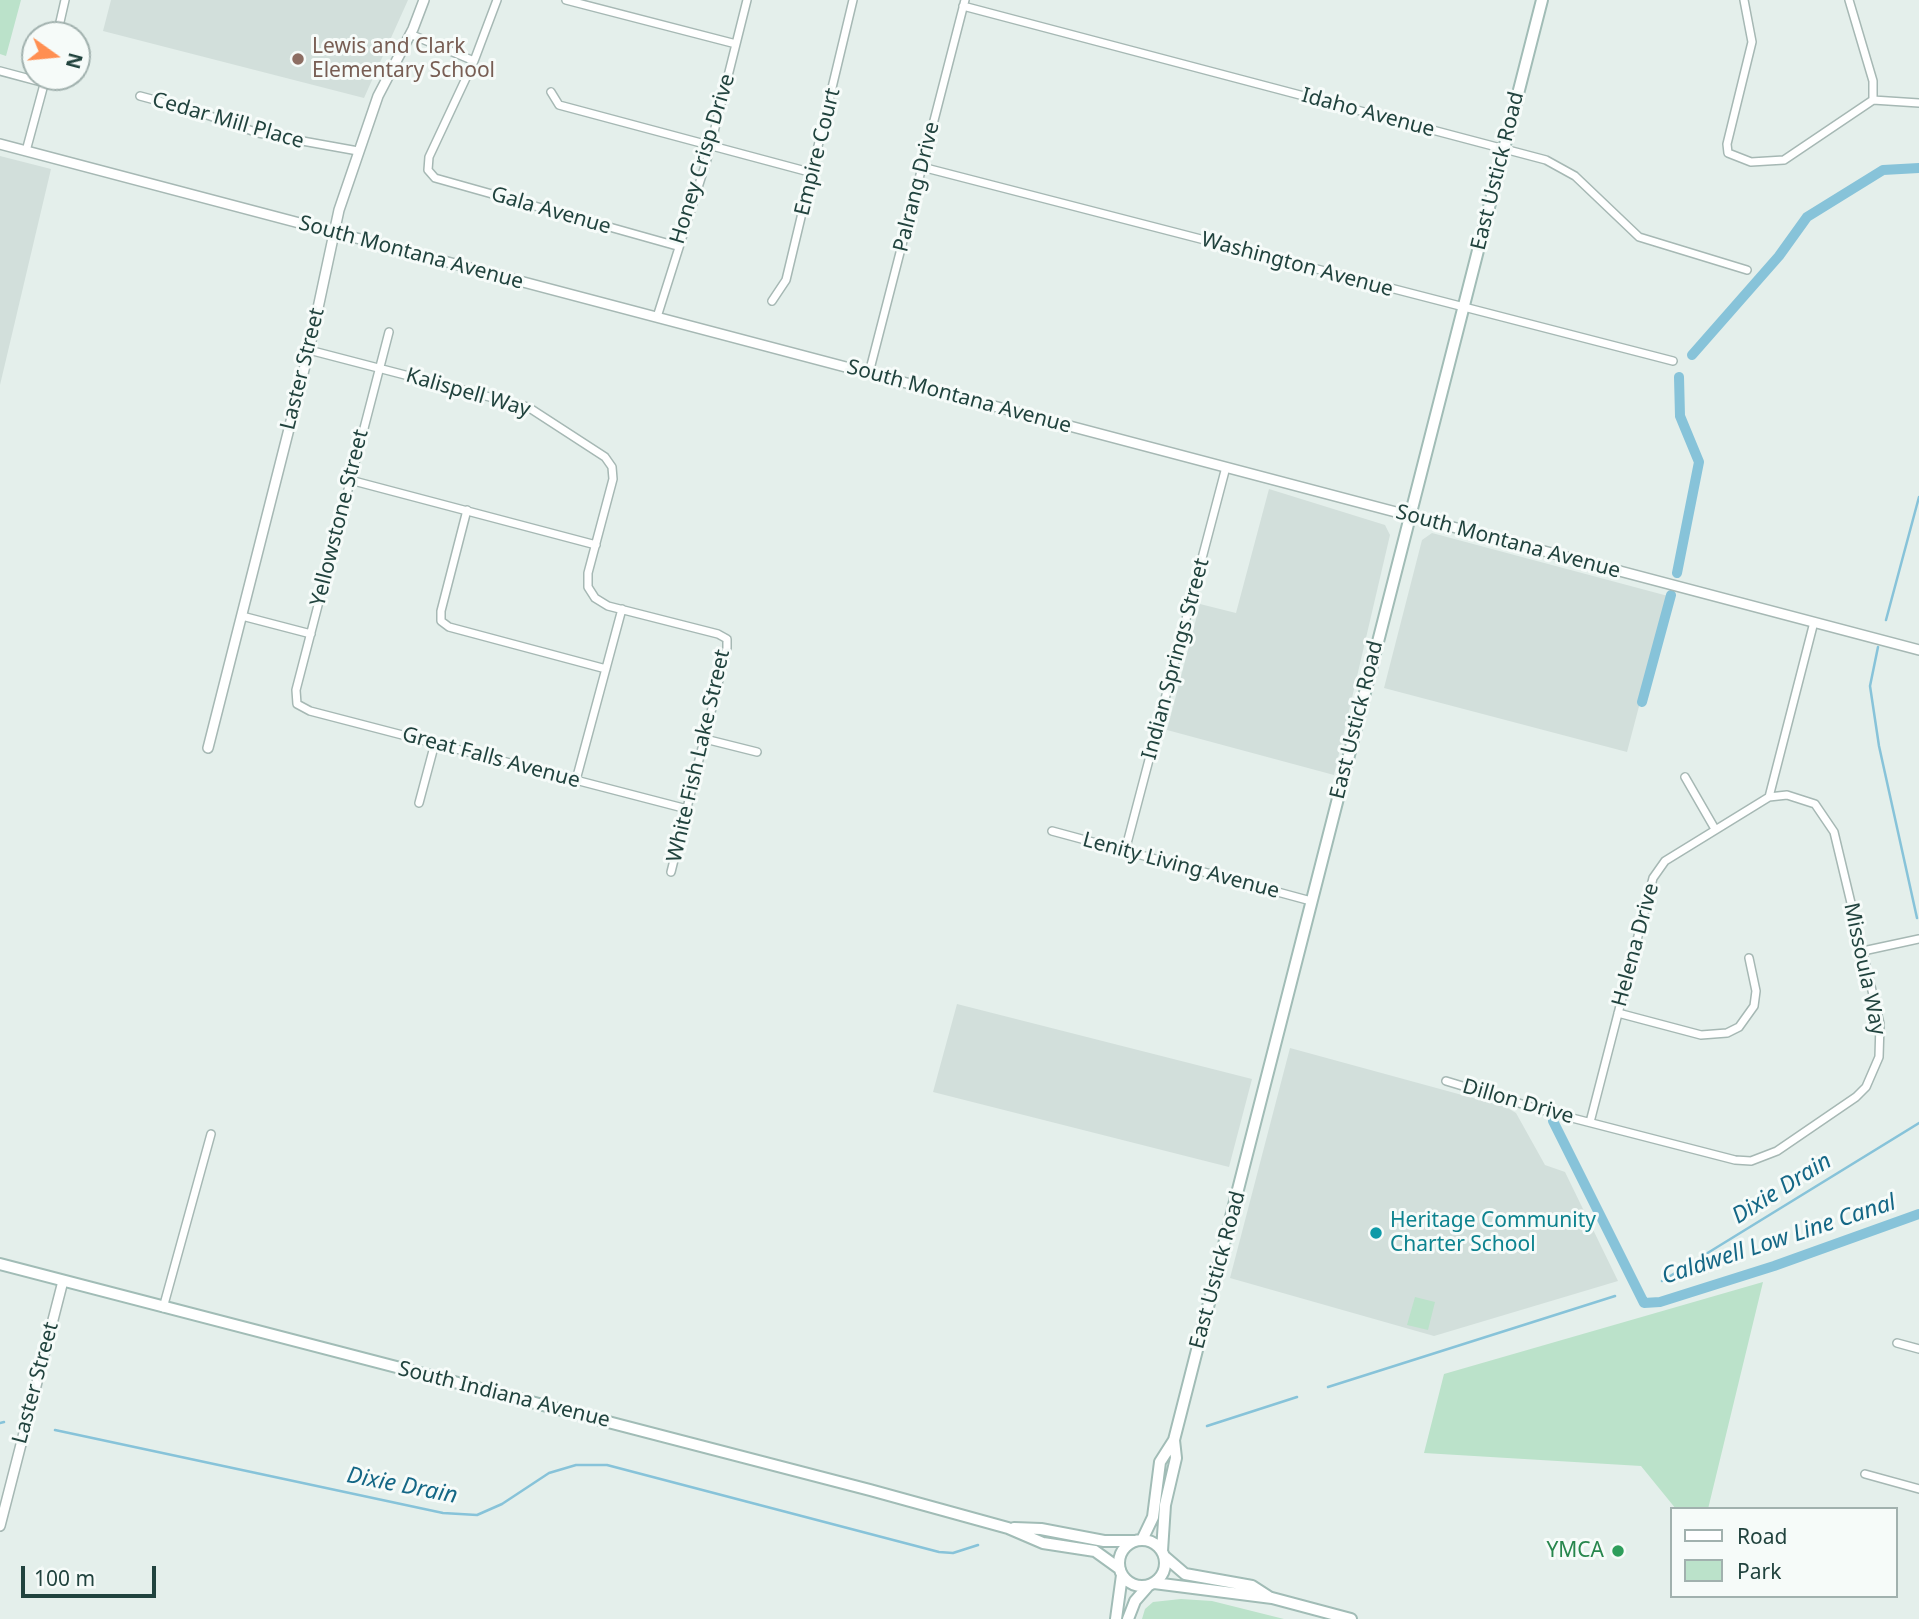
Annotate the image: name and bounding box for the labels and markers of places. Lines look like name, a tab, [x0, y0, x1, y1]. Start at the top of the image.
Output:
place label: Lewis and Clark Elementary School	[312, 34, 495, 84]
marker: Lewis and Clark Elementary School	[290, 51, 306, 67]
place label: Heritage Community Charter School	[1390, 1208, 1596, 1258]
marker: Heritage Community Charter School	[1368, 1225, 1384, 1241]
place label: YMCA	[1546, 1538, 1604, 1564]
marker: YMCA	[1610, 1543, 1626, 1559]

